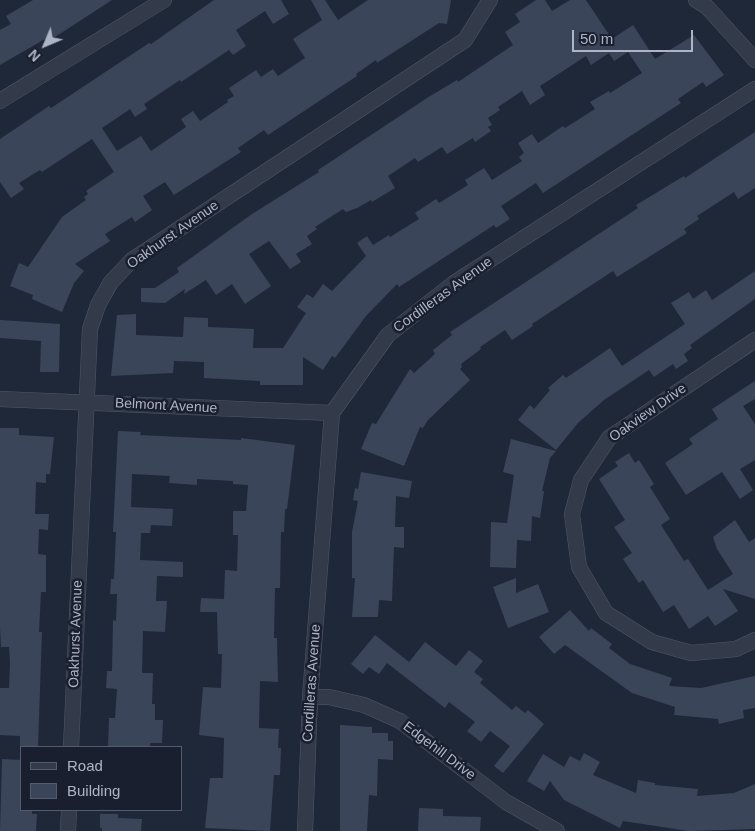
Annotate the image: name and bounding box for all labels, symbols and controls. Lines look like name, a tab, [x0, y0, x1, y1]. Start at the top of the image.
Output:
north arrow	[20, 20, 70, 70]
scale bar	[575, 20, 696, 52]
text: 50 m	[580, 30, 613, 47]
text: N	[25, 46, 44, 65]
street label: Oakhurst Avenue	[124, 197, 222, 273]
street label: Cordilleras Avenue	[390, 254, 496, 336]
street label: Oakview Drive	[606, 380, 690, 446]
street label: Belmont Avenue	[114, 395, 218, 417]
street label: Oakhurst Avenue	[66, 580, 86, 688]
street label: Cordilleras Avenue	[300, 624, 324, 742]
street label: Edgehill Drive	[399, 718, 479, 784]
legend	[20, 746, 182, 811]
text: Road	[67, 757, 103, 774]
text: Building	[67, 782, 120, 799]

